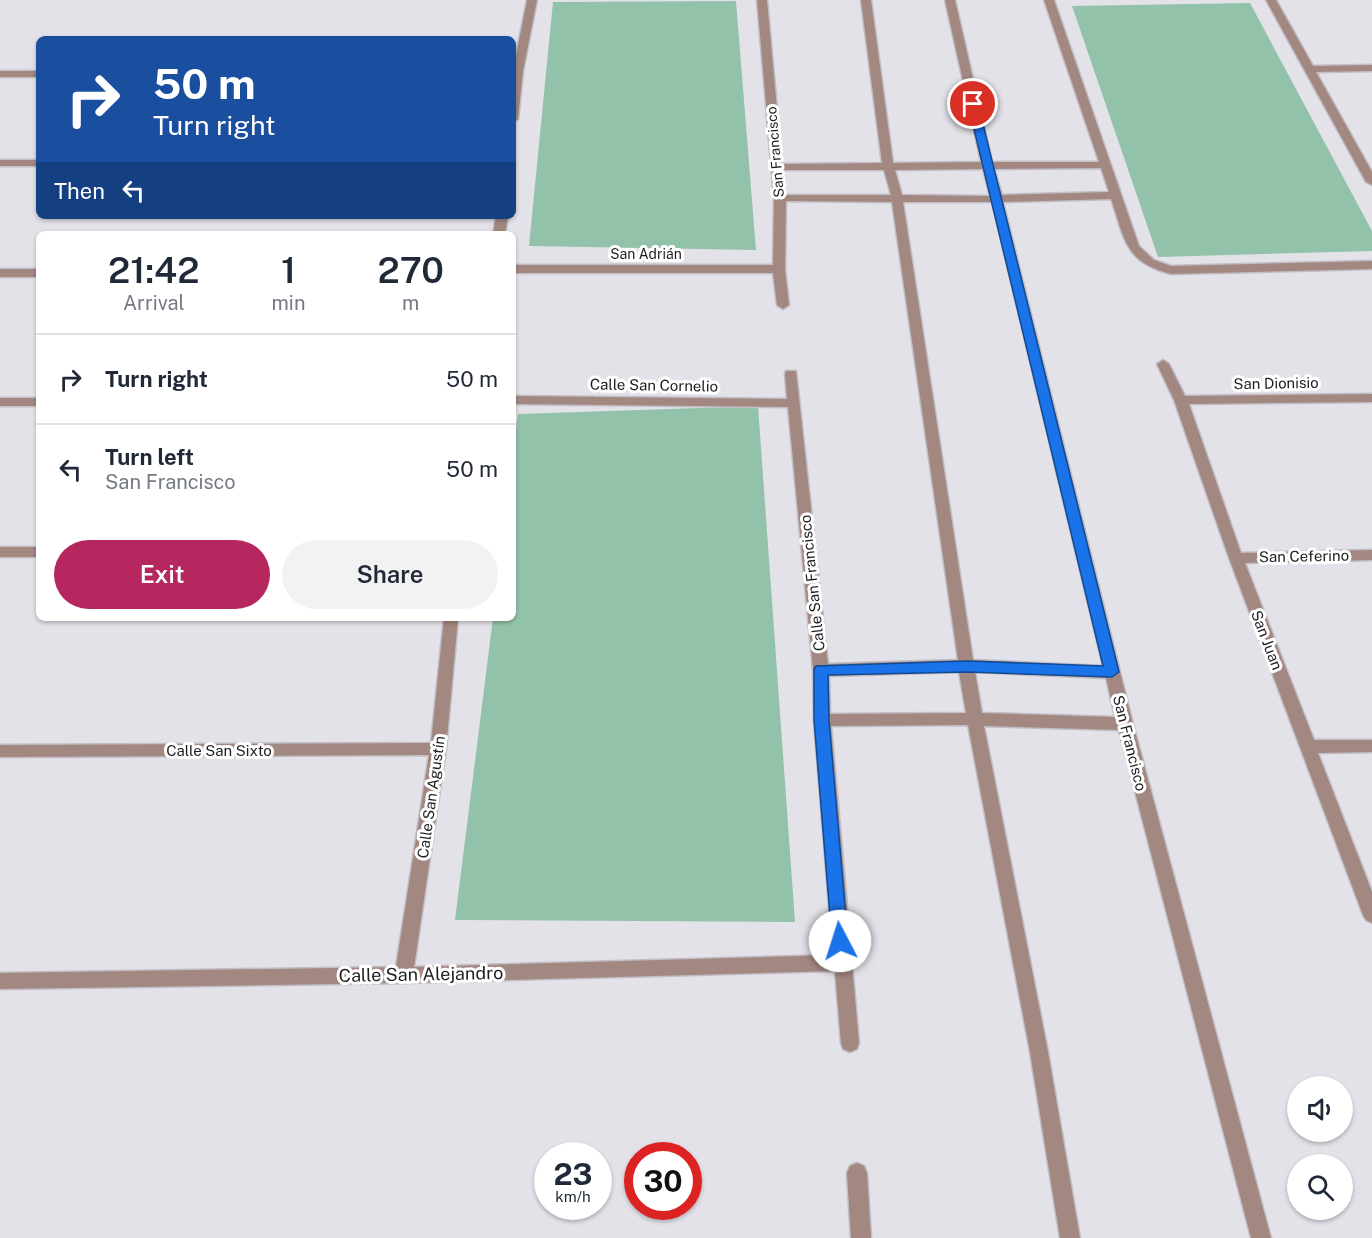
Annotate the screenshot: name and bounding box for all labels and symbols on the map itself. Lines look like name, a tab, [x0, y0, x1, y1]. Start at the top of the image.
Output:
pin	[947, 78, 998, 129]
street label: San Francisco	[763, 106, 787, 198]
street label: San Adrián	[610, 246, 682, 262]
street label: San Dionisio	[1233, 374, 1319, 392]
street label: Calle San Cornelio	[590, 375, 718, 395]
street label: Calle San Francisco	[796, 514, 828, 652]
street label: San Ceferino	[1259, 547, 1349, 565]
street label: San Juan	[1248, 608, 1286, 672]
street label: San Francisco	[1110, 693, 1150, 793]
street label: Calle San Agustín	[414, 735, 448, 859]
street label: Calle San Sixto	[166, 742, 272, 759]
position arrow	[808, 909, 872, 973]
street label: Calle San Alejandro	[339, 962, 503, 986]
speed limit sign: 30	[624, 1142, 702, 1220]

